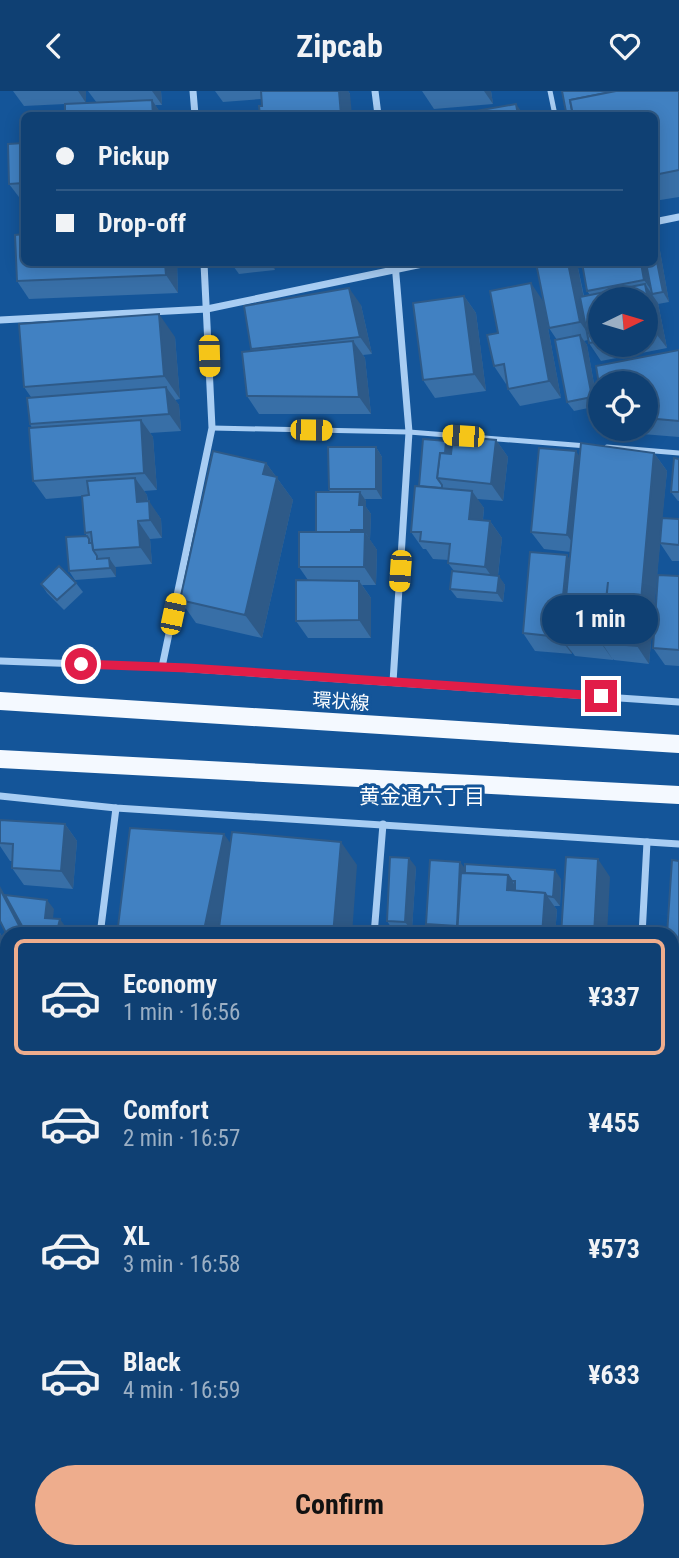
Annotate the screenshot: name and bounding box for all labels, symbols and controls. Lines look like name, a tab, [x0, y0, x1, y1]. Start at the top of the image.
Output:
icon: back	[35, 27, 73, 65]
text: Zipcab	[296, 27, 383, 65]
icon: heart	[606, 27, 644, 65]
text: Pickup	[98, 141, 169, 171]
text: Drop-off	[98, 208, 186, 238]
north arrow	[588, 287, 658, 357]
map controls	[588, 287, 658, 441]
car	[198, 335, 221, 377]
button: locate	[588, 371, 658, 441]
car	[290, 419, 333, 441]
car	[442, 424, 485, 448]
car	[389, 549, 412, 593]
car	[159, 591, 188, 637]
callout: 1 min	[543, 595, 659, 643]
text: 1 min	[574, 606, 626, 633]
route start	[65, 648, 97, 680]
route end	[585, 680, 617, 712]
street label: 環状線	[312, 688, 370, 715]
district label: 黄金通六丁目	[359, 785, 485, 809]
icon: car	[39, 966, 102, 1029]
text: Economy	[123, 969, 217, 999]
text: ¥337	[588, 982, 640, 1012]
text: 1 min · 16:56	[123, 999, 240, 1026]
icon: car	[39, 1092, 102, 1155]
text: Comfort	[123, 1095, 209, 1125]
text: ¥455	[588, 1108, 640, 1138]
text: 2 min · 16:57	[123, 1125, 240, 1152]
icon: car	[39, 1218, 102, 1281]
text: XL	[123, 1221, 150, 1251]
text: ¥573	[588, 1234, 640, 1264]
text: 3 min · 16:58	[123, 1251, 240, 1278]
icon: car	[39, 1344, 102, 1407]
text: Black	[123, 1347, 181, 1377]
text: ¥633	[588, 1360, 640, 1390]
text: 4 min · 16:59	[123, 1377, 240, 1404]
button: Confirm	[35, 1465, 644, 1545]

